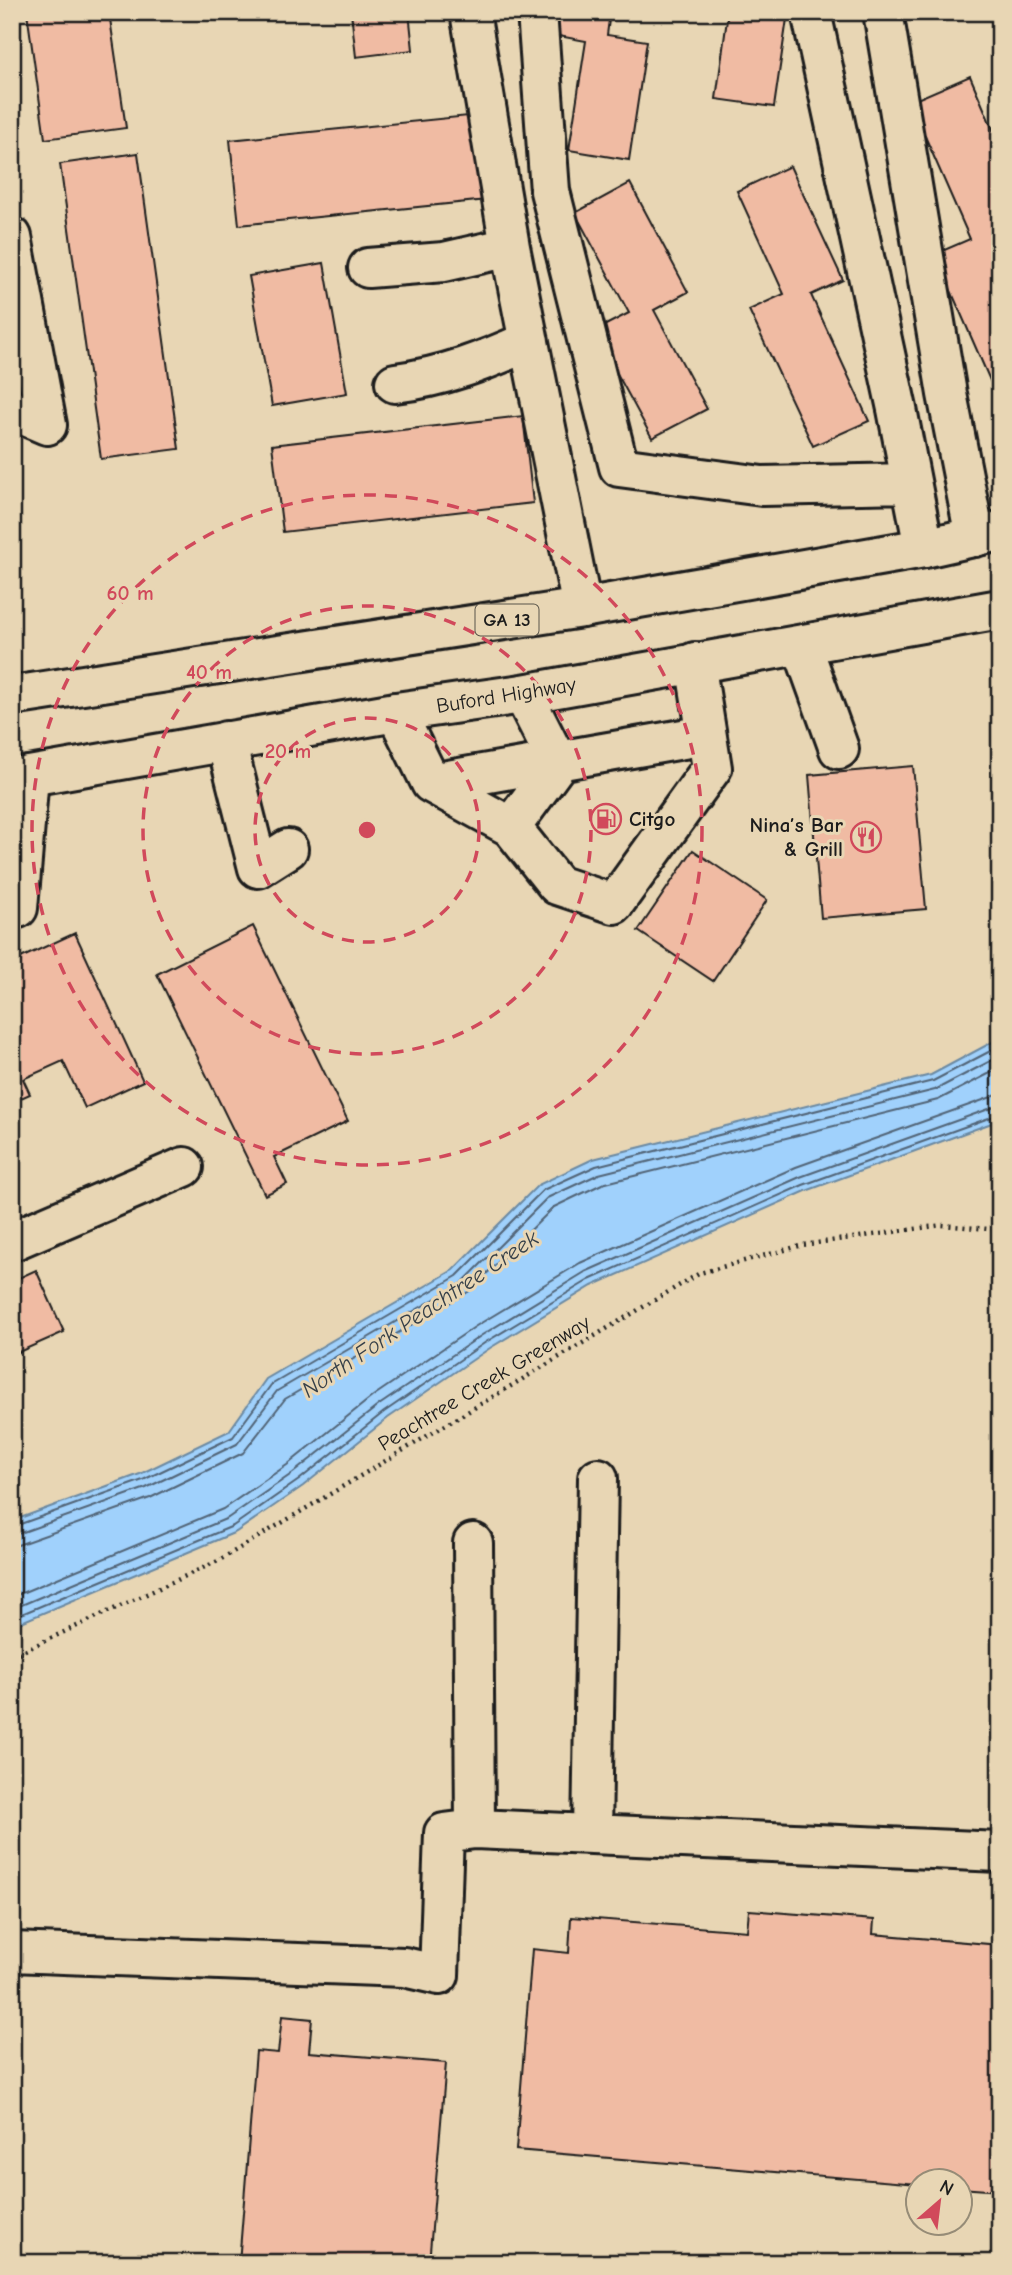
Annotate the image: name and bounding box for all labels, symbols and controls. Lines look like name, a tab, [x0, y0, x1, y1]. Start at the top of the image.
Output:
text: 60 m	[106, 581, 154, 605]
road number: GA 13	[476, 604, 538, 636]
text: 40 m	[186, 660, 232, 684]
street label: Buford Highway	[435, 672, 578, 718]
text: 20 m	[265, 739, 311, 763]
fuel station icon: Citgo	[589, 802, 623, 836]
place label: Citgo	[629, 807, 676, 831]
place label: Nina’s Bar & Grill	[749, 813, 844, 861]
centre of rings	[355, 818, 379, 842]
restaurant icon: Nina’s Bar & Grill	[849, 820, 883, 854]
water label: North Fork Peachtree Creek	[296, 1224, 544, 1403]
street label: Peachtree Creek Greenway	[374, 1310, 595, 1456]
north arrow	[904, 2166, 974, 2236]
text: N	[936, 2175, 957, 2200]

